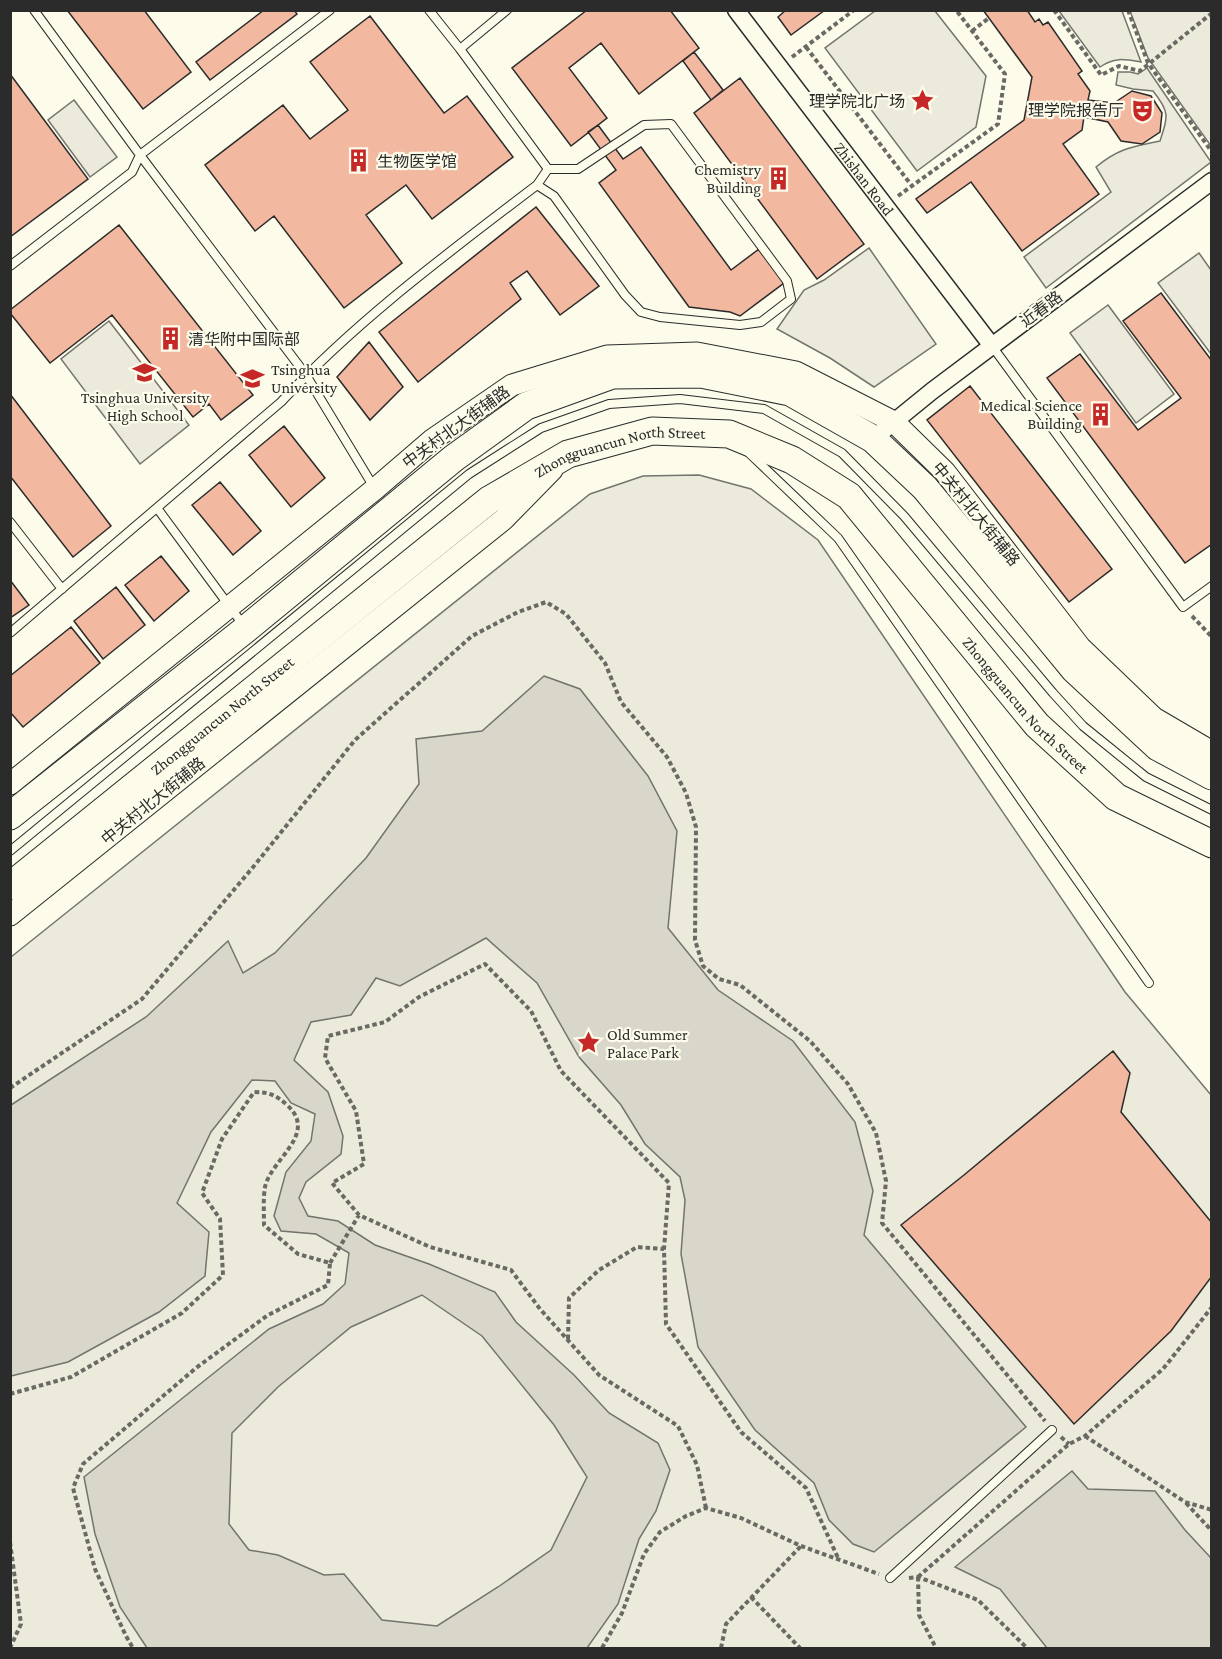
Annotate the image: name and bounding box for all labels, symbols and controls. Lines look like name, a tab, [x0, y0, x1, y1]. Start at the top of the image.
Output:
place icon: 理学院北广场	[910, 88, 936, 114]
place label: 理学院北广场	[809, 93, 905, 110]
theatre icon: 理学院报告厅	[1129, 97, 1155, 123]
place label: 理学院报告厅	[1028, 102, 1124, 119]
street label: Zhishan Road	[831, 139, 898, 219]
building icon: 生物医学馆	[346, 148, 372, 174]
place label: 生物医学馆	[377, 153, 457, 170]
place label: Chemistry Building	[694, 161, 762, 197]
building icon: Chemistry Building	[766, 165, 792, 191]
street label: 近春路	[1017, 288, 1065, 330]
building icon: 清华附中国际部	[157, 326, 183, 352]
place label: 清华附中国际部	[188, 331, 300, 348]
school or university icon: Tsinghua University High School	[132, 359, 158, 385]
place label: Tsinghua University	[271, 361, 338, 397]
school or university icon: Tsinghua University	[240, 365, 266, 391]
street label: 中关村北大街辅路	[399, 383, 513, 471]
place label: Tsinghua University High School	[81, 389, 210, 425]
place label: Medical Science Building	[980, 397, 1082, 433]
building icon: Medical Science Building	[1087, 401, 1113, 427]
street label: Zhongguancun North Street	[531, 422, 707, 480]
street label: 中关村北大街辅路	[929, 459, 1023, 569]
street label: Zhongguancun North Street	[959, 633, 1093, 777]
street label: Zhongguancun North Street	[147, 652, 297, 778]
street label: 中关村北大街辅路	[98, 754, 208, 848]
place label: Old Summer Palace Park	[607, 1026, 688, 1061]
place icon: Old Summer Palace Park	[576, 1030, 602, 1056]

